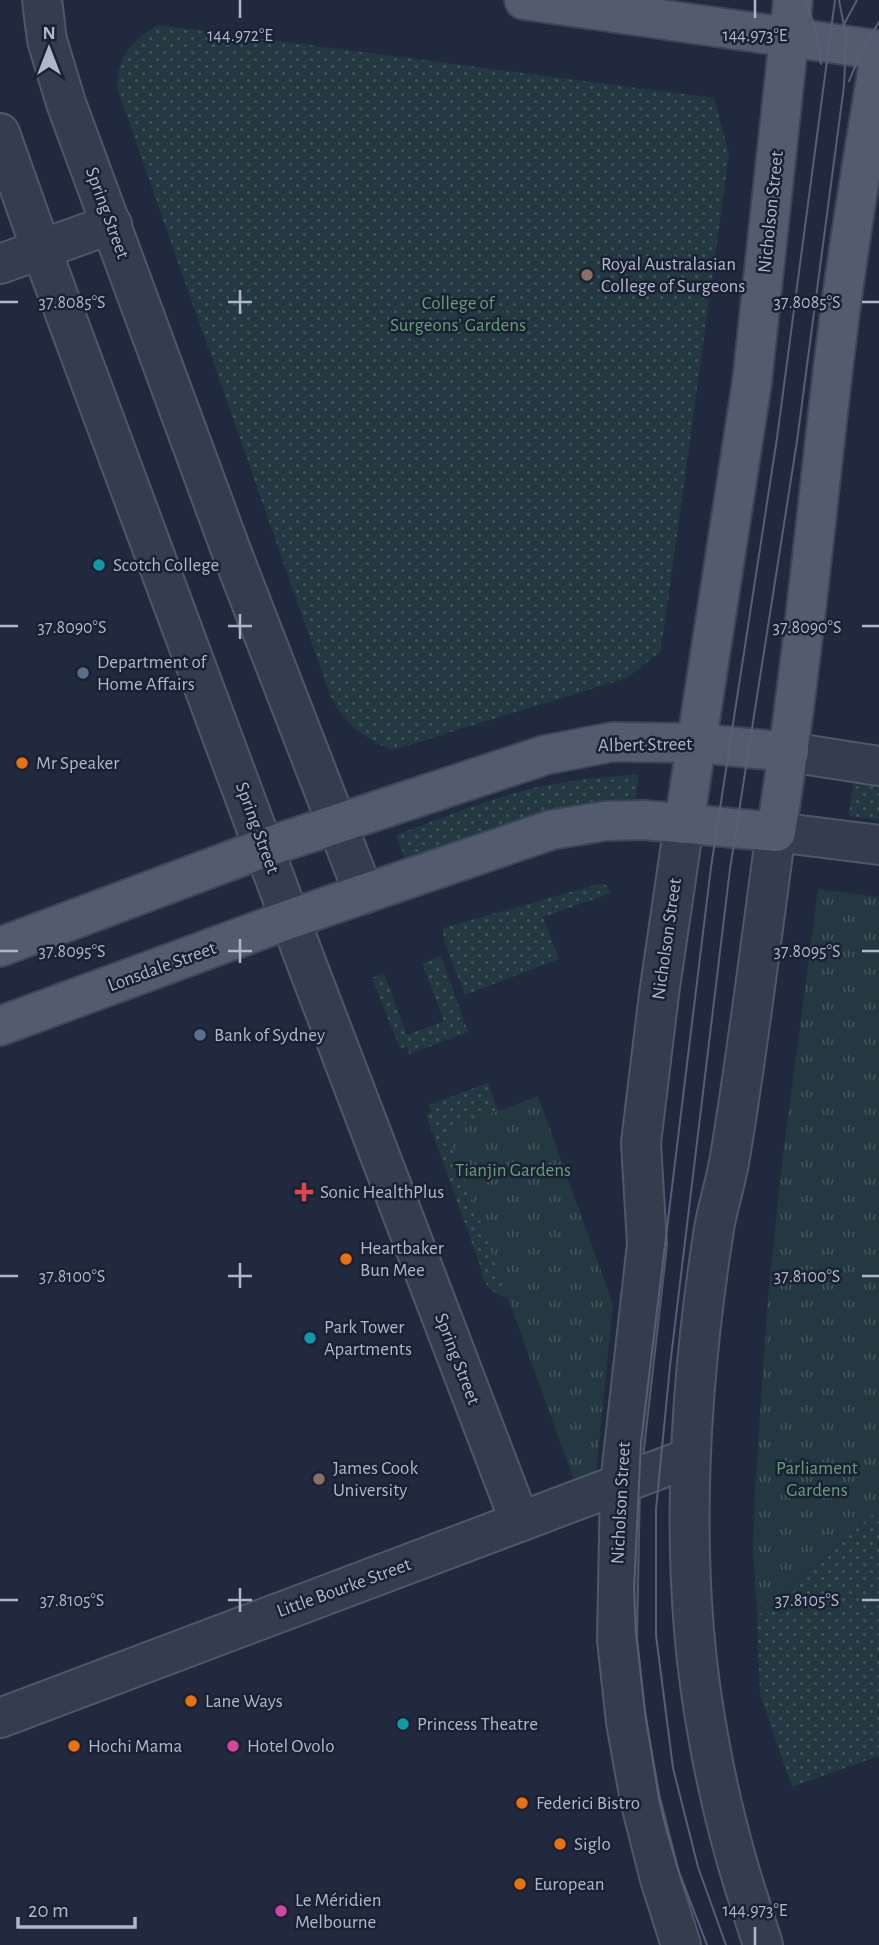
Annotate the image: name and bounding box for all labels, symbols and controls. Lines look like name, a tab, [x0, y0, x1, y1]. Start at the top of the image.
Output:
north arrow	[14, 14, 84, 84]
text: N	[42, 24, 56, 43]
text: 144.972°E	[207, 27, 273, 45]
text: 144.973°E	[723, 27, 788, 45]
street label: Nicholson Street	[755, 150, 787, 274]
street label: Spring Street	[82, 165, 132, 261]
place label: Royal Australasian College of Surgeons	[601, 255, 745, 296]
marker: Royal Australasian College of Surgeons	[579, 267, 595, 283]
text: 37.8085°S	[39, 294, 105, 312]
park label: College of Surgeons' Gardens	[390, 294, 526, 335]
text: 37.8085°S	[774, 294, 840, 312]
place label: Scotch College	[113, 556, 219, 575]
marker: Scotch College	[91, 557, 107, 573]
text: 37.8090°S	[38, 619, 106, 637]
text: 37.8090°S	[773, 619, 841, 637]
place label: Department of Home Affairs	[97, 653, 207, 694]
marker: Department of Home Affairs	[75, 665, 91, 681]
street label: Albert Street	[598, 735, 692, 755]
place label: Mr Speaker	[36, 754, 120, 773]
marker: Mr Speaker	[14, 755, 30, 771]
street label: Spring Street	[232, 780, 282, 876]
street label: Nicholson Street	[649, 877, 685, 1001]
street label: Lonsdale Street	[105, 939, 219, 995]
text: 37.8095°S	[39, 943, 105, 961]
text: 37.8095°S	[774, 943, 840, 961]
place label: Bank of Sydney	[214, 1026, 325, 1045]
marker: Bank of Sydney	[192, 1027, 208, 1043]
park label: Tianjin Gardens	[455, 1161, 571, 1180]
marker: Sonic HealthPlus	[294, 1182, 314, 1202]
place label: Sonic HealthPlus	[320, 1183, 444, 1202]
place label: Heartbaker Bun Mee	[360, 1239, 444, 1280]
marker: Heartbaker Bun Mee	[338, 1251, 354, 1267]
text: 37.8100°S	[39, 1268, 105, 1286]
text: 37.8100°S	[774, 1268, 840, 1286]
street label: Spring Street	[431, 1311, 483, 1407]
place label: Park Tower Apartments	[324, 1318, 412, 1359]
marker: Park Tower Apartments	[302, 1330, 318, 1346]
street label: Nicholson Street	[608, 1441, 634, 1565]
place label: James Cook University	[333, 1459, 418, 1500]
park label: Parliament Gardens	[776, 1459, 858, 1500]
marker: James Cook University	[311, 1471, 327, 1487]
street label: Little Bourke Street	[274, 1555, 414, 1621]
text: 37.8105°S	[40, 1592, 104, 1610]
text: 37.8105°S	[775, 1592, 839, 1610]
place label: Lane Ways	[205, 1692, 283, 1711]
marker: Lane Ways	[183, 1693, 199, 1709]
place label: Princess Theatre	[417, 1715, 538, 1734]
marker: Princess Theatre	[395, 1716, 411, 1732]
place label: Hochi Mama	[88, 1737, 182, 1756]
place label: Hotel Ovolo	[247, 1737, 335, 1756]
marker: Hochi Mama	[66, 1738, 82, 1754]
marker: Hotel Ovolo	[225, 1738, 241, 1754]
place label: Federici Bistro	[536, 1794, 640, 1813]
marker: Federici Bistro	[514, 1795, 530, 1811]
place label: Siglo	[574, 1835, 611, 1854]
marker: Siglo	[552, 1836, 568, 1852]
place label: European	[534, 1875, 605, 1894]
marker: European	[512, 1876, 528, 1892]
scale bar	[18, 1885, 135, 1929]
place label: Le Méridien Melbourne	[295, 1891, 382, 1932]
text: 20 m	[28, 1900, 69, 1921]
text: 144.973°E	[723, 1902, 788, 1920]
marker: Le Méridien Melbourne	[273, 1903, 289, 1919]

